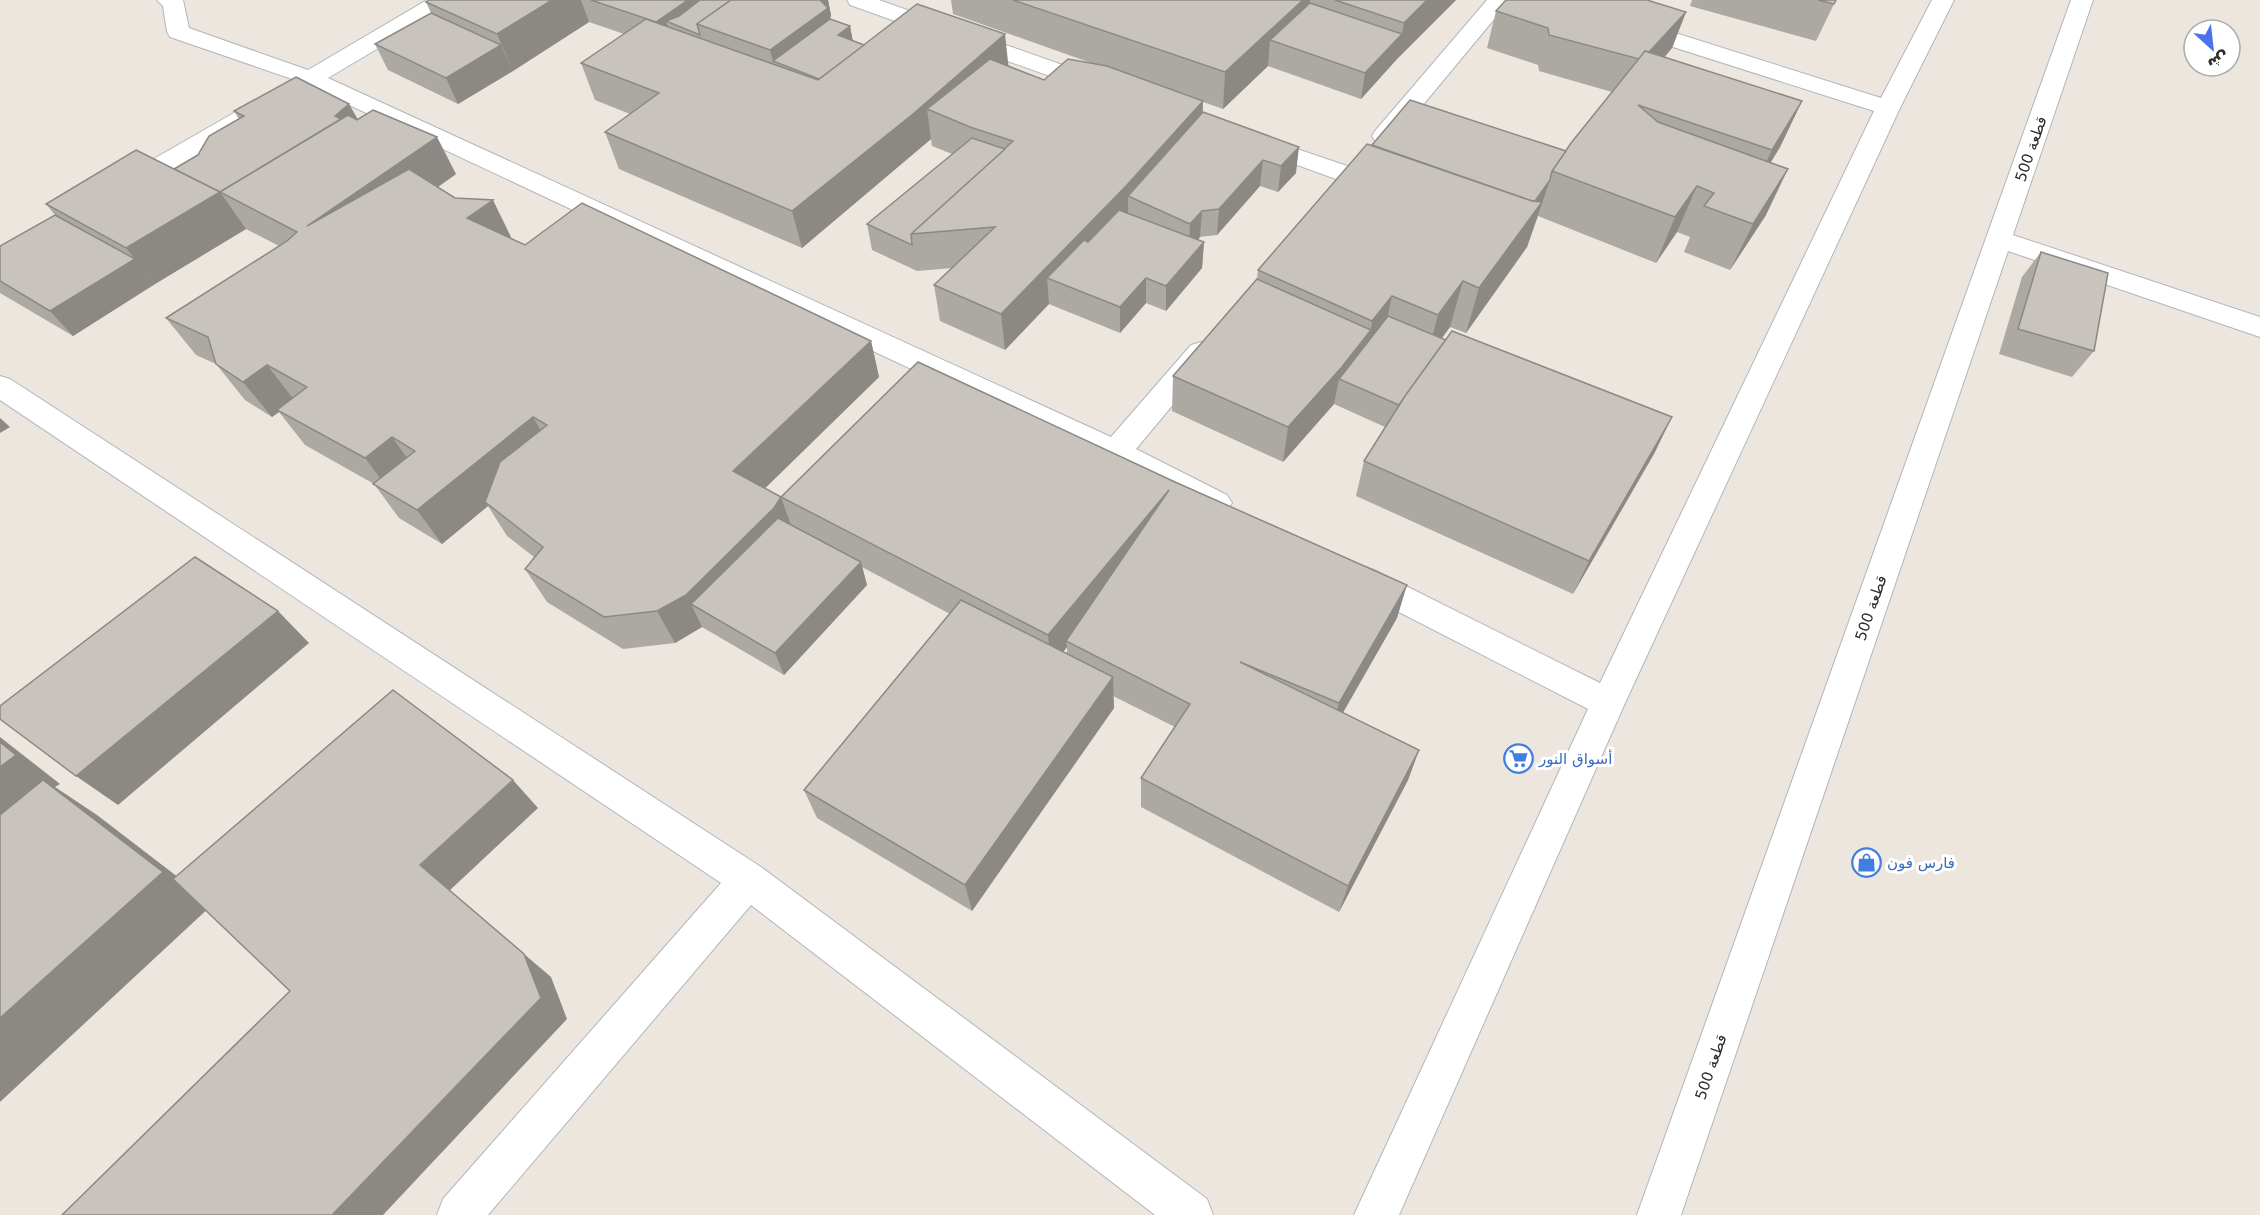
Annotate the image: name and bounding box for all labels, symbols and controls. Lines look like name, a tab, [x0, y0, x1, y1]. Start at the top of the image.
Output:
north arrow	[2182, 18, 2242, 78]
text: ش	[2204, 47, 2233, 74]
street label: قطعة 500	[2011, 114, 2051, 184]
street label: قطعة 500	[1851, 573, 1891, 643]
supermarket icon: أسواق النور	[1502, 743, 1534, 775]
place label: أسواق النور	[1538, 749, 1612, 768]
shop icon: فارس فون	[1850, 847, 1882, 879]
place label: فارس فون	[1887, 854, 1955, 872]
street label: قطعة 500	[1691, 1032, 1731, 1102]

